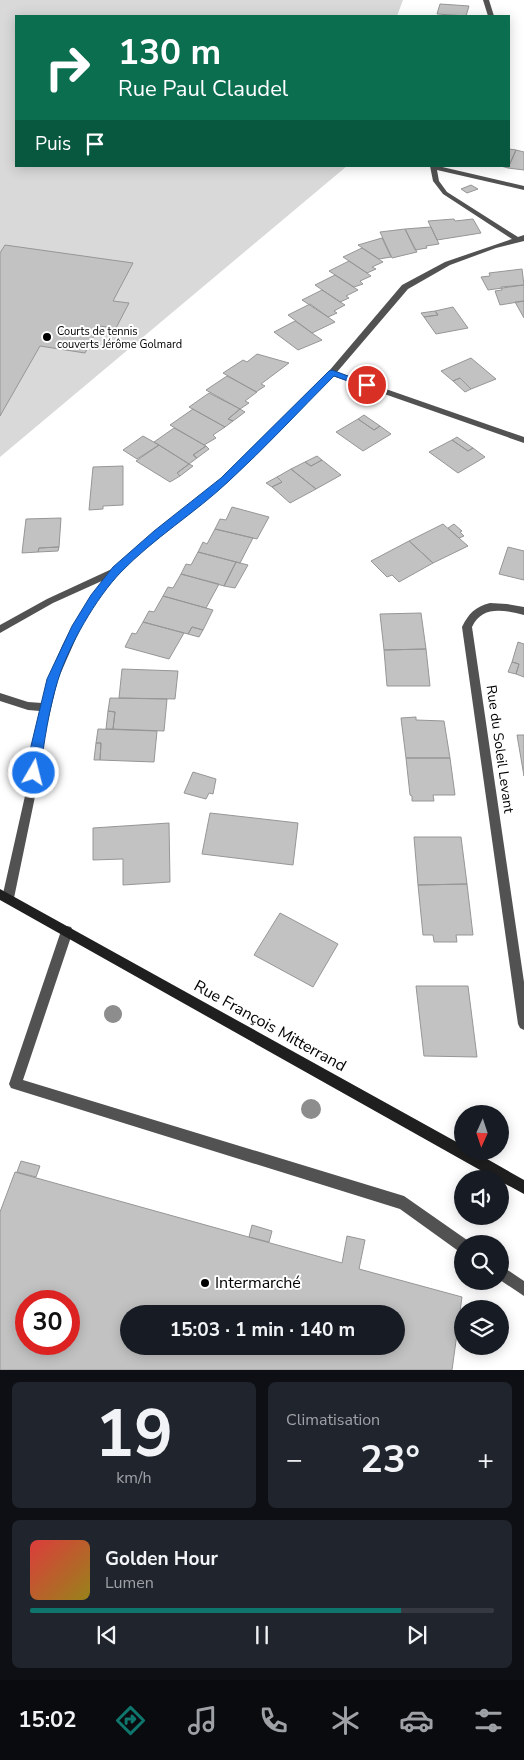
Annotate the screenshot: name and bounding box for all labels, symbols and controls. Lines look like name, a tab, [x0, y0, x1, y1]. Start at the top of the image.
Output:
text: 130 m	[118, 29, 221, 76]
icon: right	[35, 35, 100, 100]
text: Rue Paul Claudel	[118, 74, 288, 104]
icon: arrive	[81, 130, 109, 158]
text: Puis	[35, 131, 71, 157]
place label: Courts de tennis couverts Jérôme Golmard	[57, 324, 182, 352]
marker: Courts de tennis couverts Jérôme Golmard	[41, 331, 53, 343]
pin	[346, 364, 388, 406]
icon: arrive	[353, 371, 381, 399]
street label: Rue du Soleil Levant	[482, 684, 518, 814]
position arrow	[7, 746, 59, 798]
street label: Rue François Mitterrand	[190, 975, 350, 1077]
north arrow	[454, 1105, 509, 1160]
map controls	[454, 1105, 509, 1355]
button: sound	[454, 1170, 509, 1225]
button: search	[454, 1235, 509, 1290]
place label: Intermarché	[215, 1272, 301, 1294]
marker: Intermarché	[199, 1277, 211, 1289]
speed limit sign: 30	[15, 1290, 80, 1355]
button: layers	[454, 1300, 509, 1355]
text: 15:03 · 1 min · 140 m	[170, 1317, 355, 1343]
text: 19	[95, 1390, 173, 1479]
text: Climatisation	[286, 1409, 380, 1431]
text: 23°	[360, 1434, 420, 1485]
text: −	[286, 1441, 303, 1479]
text: +	[477, 1441, 494, 1479]
text: km/h	[116, 1467, 152, 1489]
text: Golden Hour	[105, 1546, 218, 1572]
text: Lumen	[105, 1572, 154, 1594]
icon: previous	[93, 1621, 121, 1649]
icon: pause	[248, 1621, 276, 1649]
icon: next	[403, 1621, 431, 1649]
icon: directions	[113, 1703, 148, 1738]
icon: music	[185, 1703, 220, 1738]
icon: phone	[256, 1703, 291, 1738]
icon: climate	[328, 1703, 363, 1738]
icon: car	[399, 1703, 434, 1738]
icon: filters	[471, 1703, 506, 1738]
text: 15:02	[18, 1705, 77, 1735]

